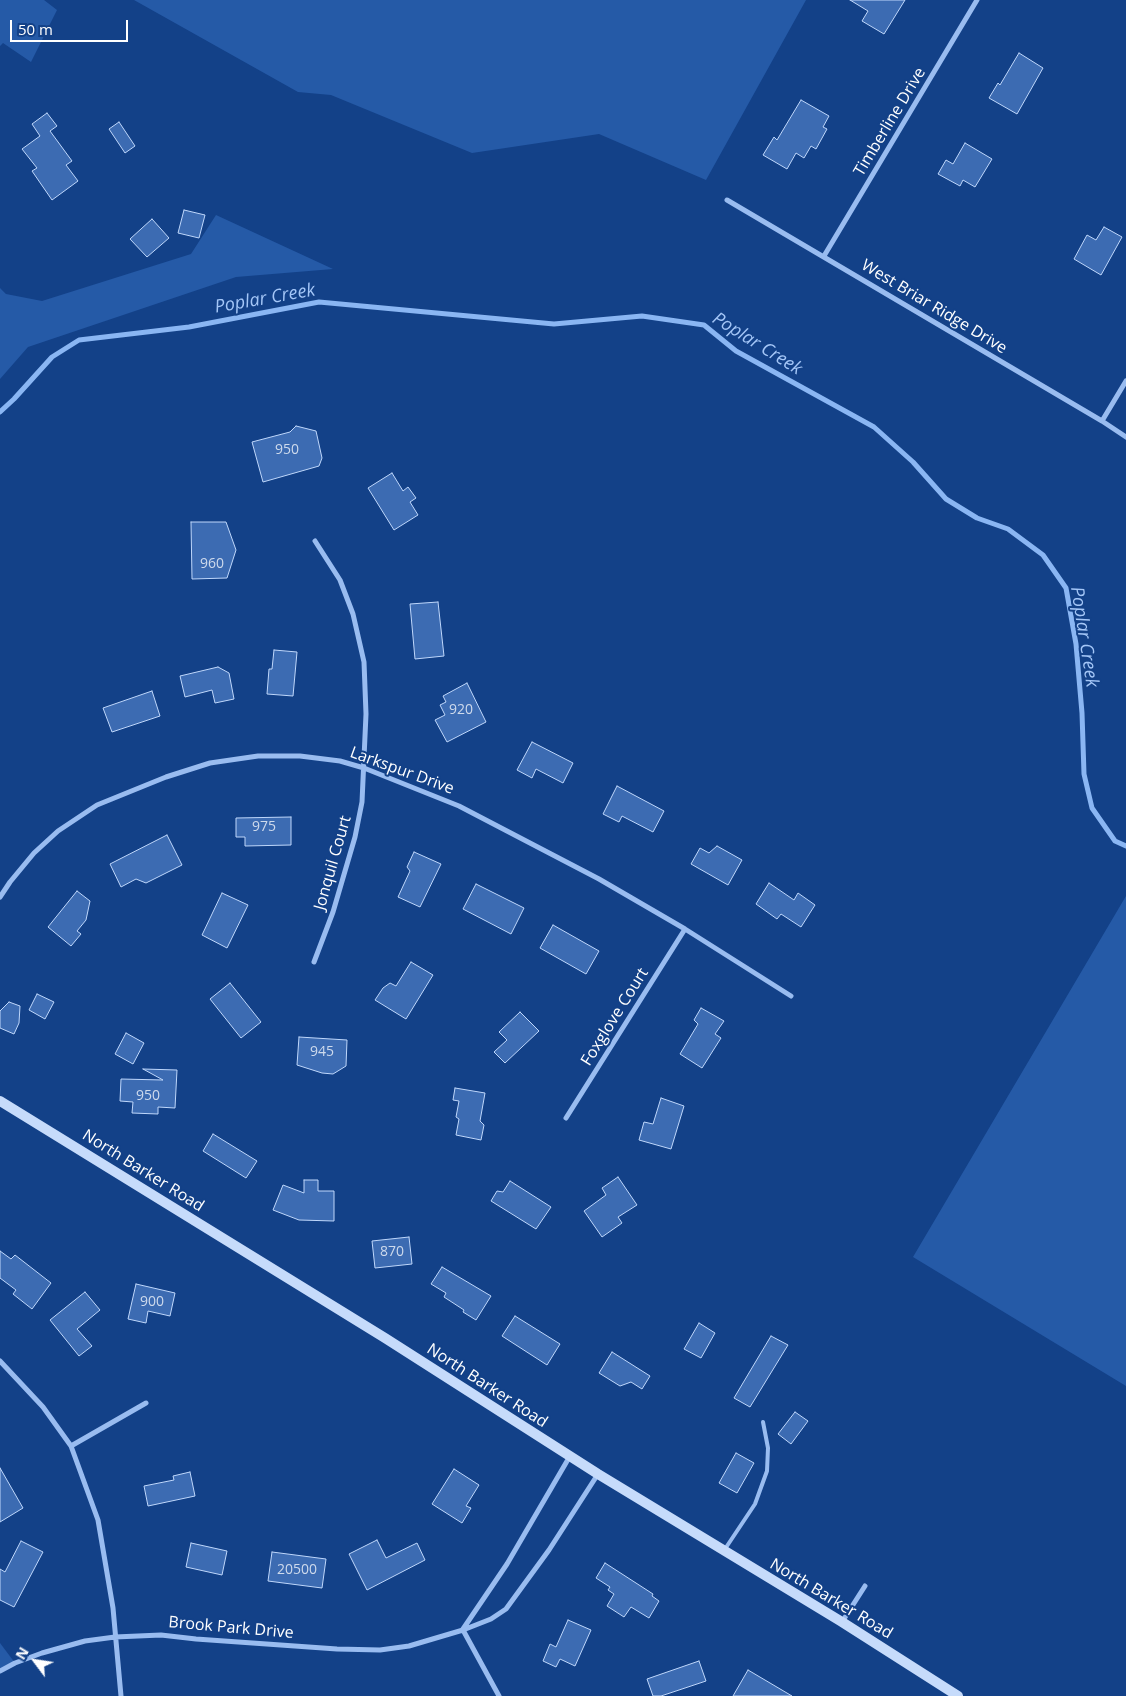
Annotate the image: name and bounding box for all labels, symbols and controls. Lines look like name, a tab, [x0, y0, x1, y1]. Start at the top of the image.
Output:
scale bar	[12, 10, 130, 42]
text: 50 m	[18, 19, 53, 39]
street label: Timberline Drive	[850, 64, 930, 180]
street label: West Briar Ridge Drive	[858, 256, 1010, 358]
water label: Poplar Creek	[213, 280, 317, 318]
water label: Poplar Creek	[708, 308, 806, 380]
house number: 950	[275, 442, 299, 458]
house number: 960	[200, 556, 224, 572]
water label: Poplar Creek	[1065, 585, 1103, 689]
house number: 920	[449, 702, 473, 718]
street label: Larkspur Drive	[347, 743, 457, 799]
street label: Jonquil Court	[310, 814, 356, 912]
house number: 975	[252, 819, 276, 835]
street label: Foxglove Court	[577, 965, 653, 1069]
house number: 945	[310, 1044, 334, 1060]
house number: 950	[136, 1088, 160, 1104]
street label: North Barker Road	[79, 1126, 207, 1216]
house number: 870	[380, 1244, 404, 1260]
house number: 900	[140, 1294, 164, 1310]
street label: North Barker Road	[423, 1340, 551, 1432]
street label: North Barker Road	[766, 1555, 896, 1643]
house number: 20500	[277, 1562, 317, 1578]
street label: Brook Park Drive	[168, 1613, 294, 1643]
north arrow	[10, 1636, 60, 1686]
text: N	[11, 1643, 33, 1663]

